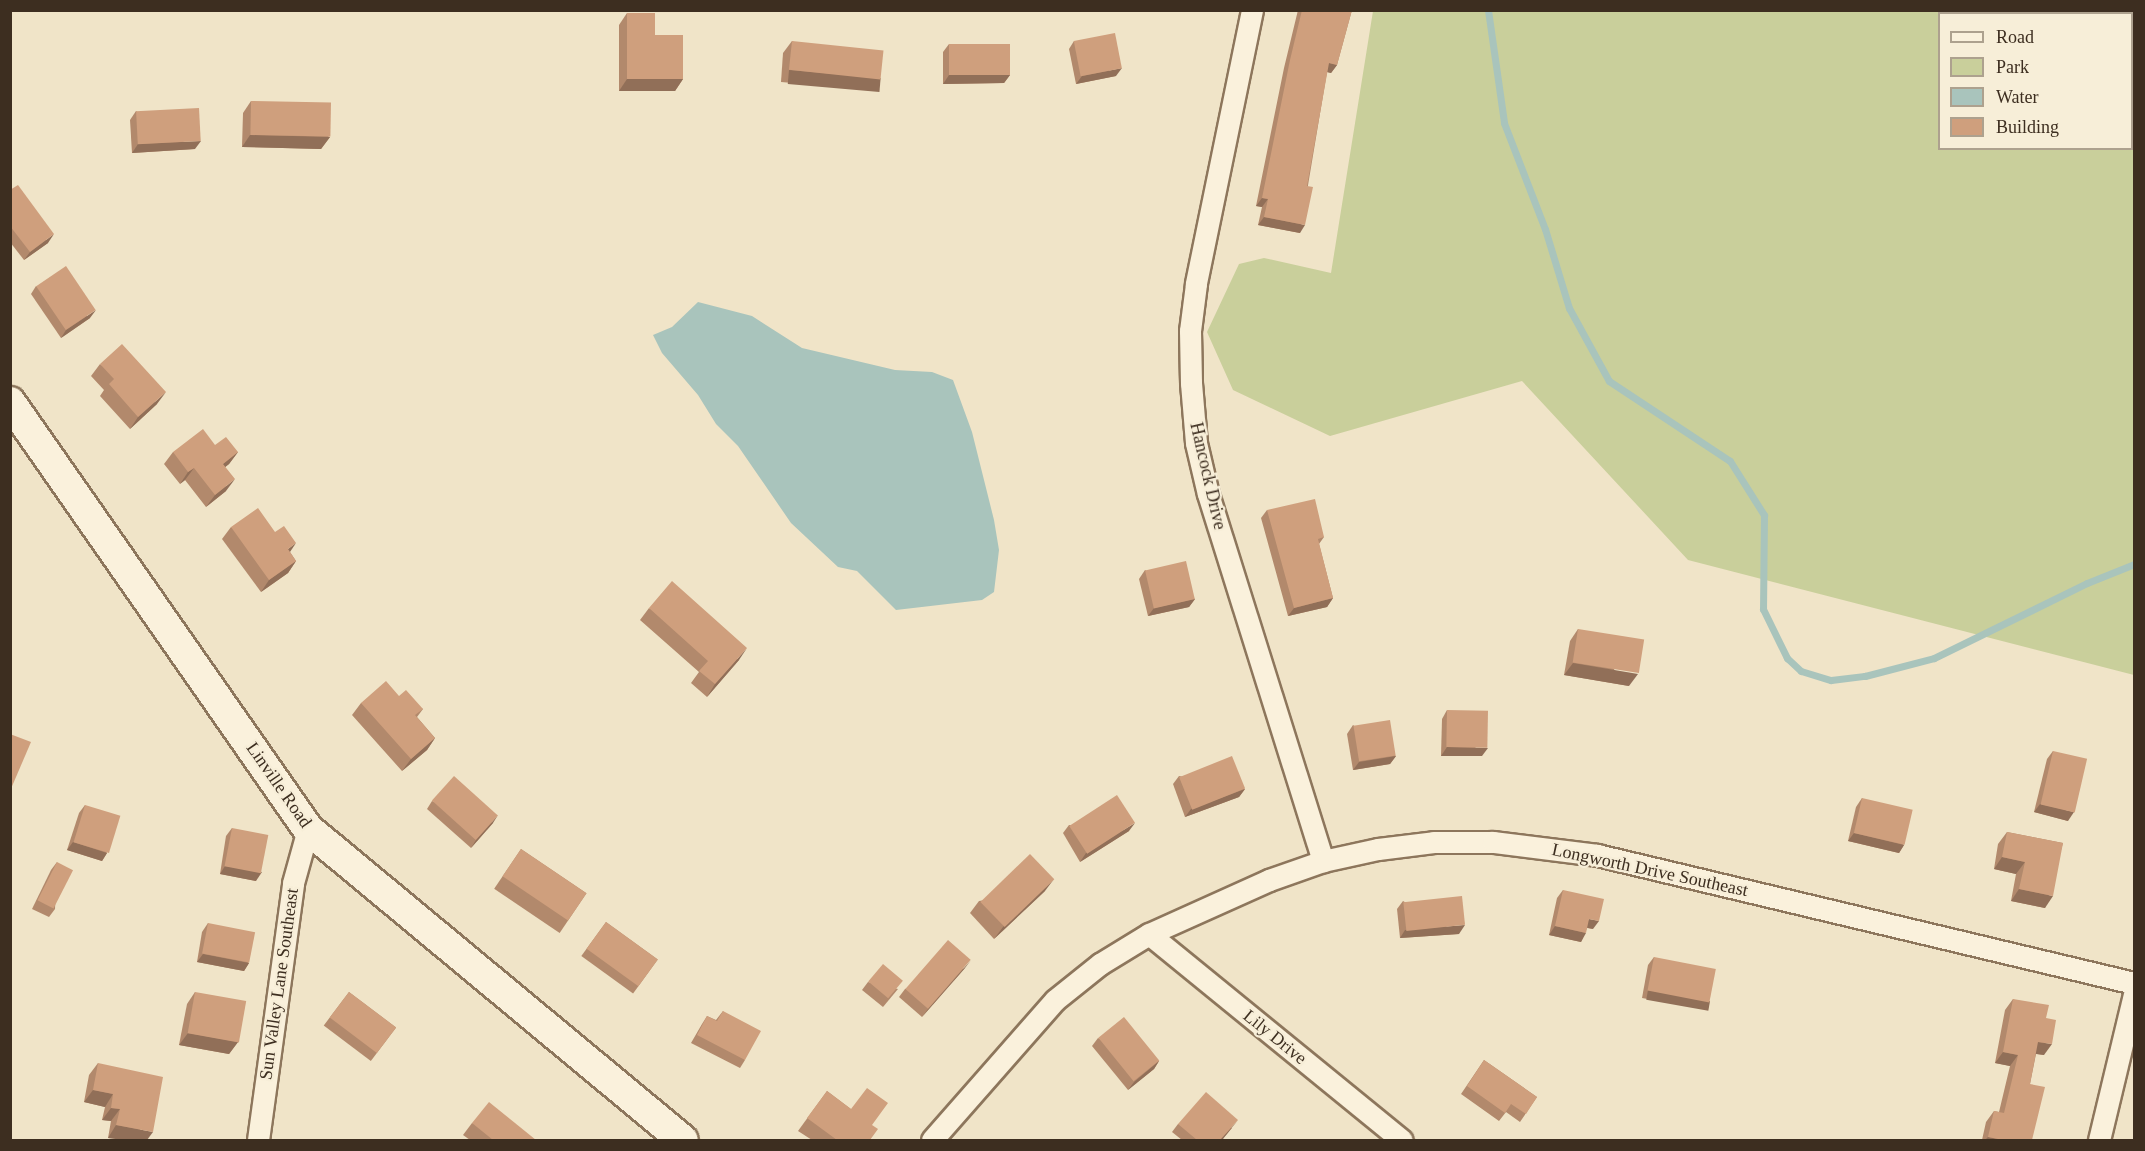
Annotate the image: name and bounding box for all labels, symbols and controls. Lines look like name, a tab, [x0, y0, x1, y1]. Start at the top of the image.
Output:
legend	[1938, 12, 2133, 150]
text: Road	[1996, 27, 2034, 47]
text: Park	[1996, 57, 2029, 77]
text: Water	[1996, 87, 2039, 107]
text: Building	[1996, 117, 2059, 137]
street label: Hancock Drive	[1185, 420, 1231, 532]
street label: Linville Road	[242, 738, 316, 832]
street label: Longworth Drive Southeast	[1550, 839, 1750, 901]
street label: Sun Valley Lane Southeast	[255, 887, 303, 1081]
street label: Lily Drive	[1239, 1005, 1311, 1069]

